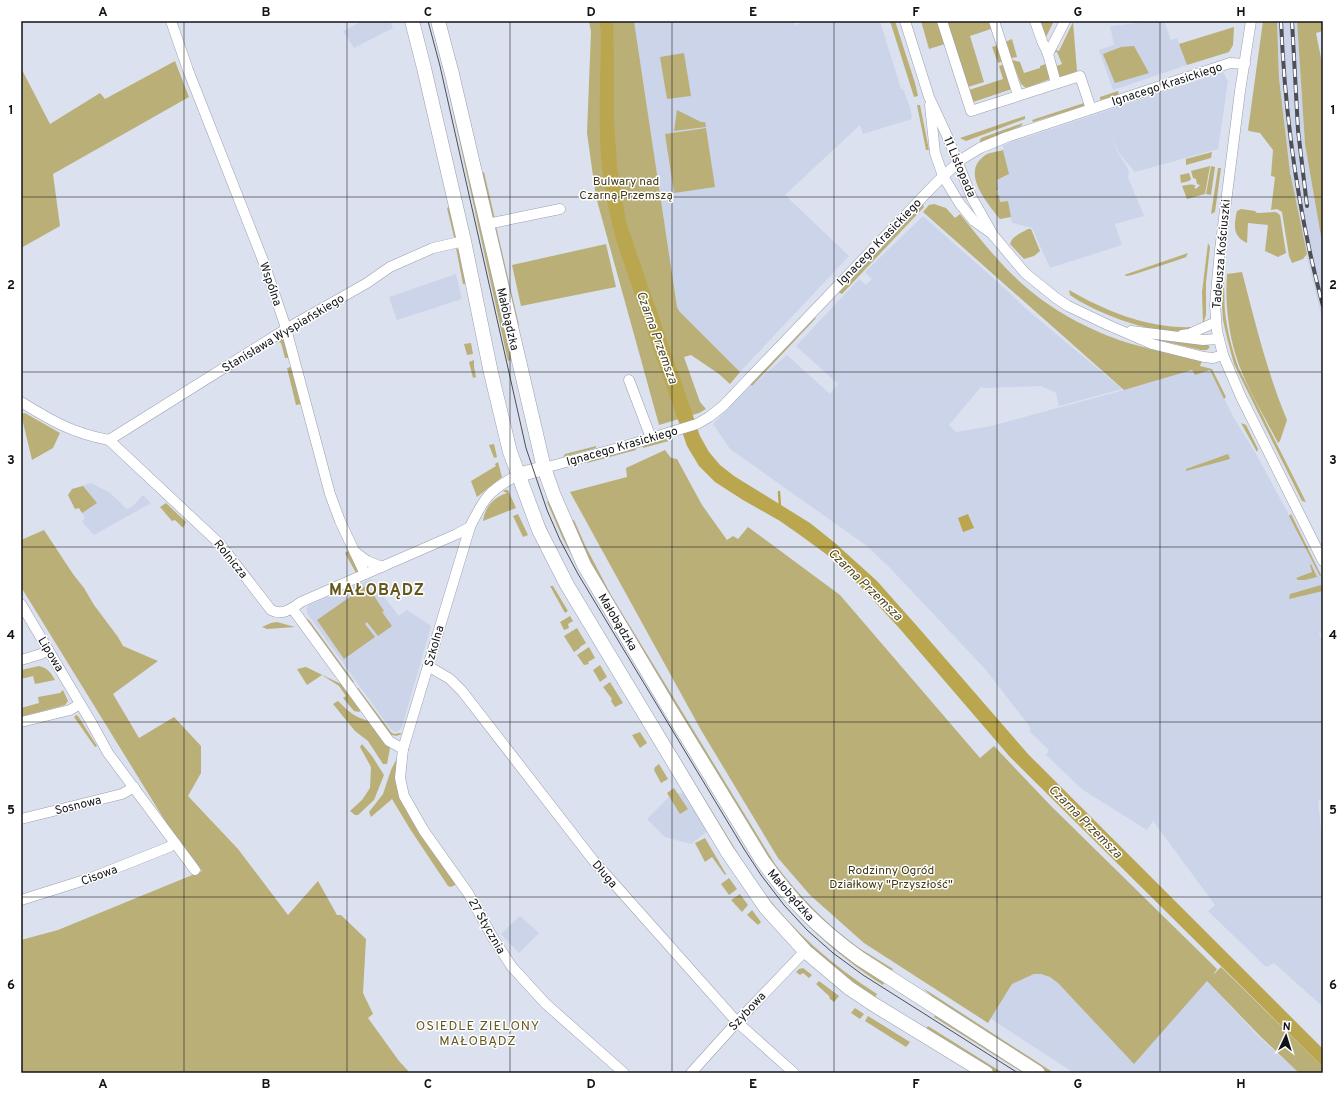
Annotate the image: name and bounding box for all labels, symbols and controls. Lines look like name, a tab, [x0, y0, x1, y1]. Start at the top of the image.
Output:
text: A	[98, 5, 108, 21]
text: B	[262, 5, 271, 21]
text: C	[424, 5, 432, 21]
text: D	[586, 5, 596, 21]
text: E	[749, 5, 757, 21]
text: F	[912, 5, 920, 21]
text: G	[1074, 5, 1083, 21]
text: H	[1236, 5, 1246, 21]
street label: Ignacego Krasickiego	[1110, 59, 1225, 110]
text: 1	[8, 103, 14, 119]
text: 1	[1330, 103, 1336, 119]
street label: 11 Listopada	[939, 135, 979, 200]
park label: Bulwary nad Czarną Przemszą	[579, 174, 673, 204]
street label: Ignacego Krasickiego	[834, 195, 926, 290]
street label: Tadeusza Kościuszki	[1209, 199, 1235, 310]
street label: Wspólna	[255, 260, 285, 308]
text: 2	[7, 278, 15, 294]
text: 2	[1329, 278, 1337, 294]
street label: Małobądzka	[492, 286, 522, 352]
water label: Czarna Przemsza	[632, 289, 680, 386]
street label: Stanisława Wyspiańskiego	[219, 291, 348, 377]
street label: Ignacego Krasickiego	[565, 423, 680, 471]
text: 3	[7, 453, 15, 469]
text: 3	[1329, 453, 1337, 469]
street label: Rolnicza	[210, 537, 251, 582]
water label: Czarna Przemsza	[824, 546, 905, 625]
district label: MAŁOBĄDZ	[329, 581, 425, 601]
street label: Małobądzka	[594, 591, 640, 654]
street label: Szkolna	[421, 624, 448, 669]
text: 4	[7, 628, 15, 644]
text: 4	[1329, 628, 1337, 644]
street label: Lipowa	[33, 634, 67, 675]
water label: Czarna Przemsza	[1044, 782, 1125, 863]
street label: Sosnowa	[53, 792, 103, 819]
text: 5	[7, 803, 15, 819]
text: 5	[1329, 803, 1337, 819]
street label: Długa	[588, 858, 621, 892]
street label: Cisowa	[79, 862, 120, 890]
park label: Rodzinny Ogród Działkowy "Przyszłość"	[829, 863, 953, 893]
street label: Małobądzka	[763, 866, 817, 925]
street label: 27 Stycznia	[464, 896, 508, 957]
text: 6	[7, 978, 15, 994]
text: 6	[1329, 978, 1337, 994]
street label: Szybowa	[726, 989, 770, 1035]
north arrow	[1266, 1016, 1306, 1056]
district label: OSIEDLE ZIELONY MAŁOBĄDZ	[416, 1019, 540, 1050]
text: N	[1282, 1020, 1291, 1034]
text: A	[98, 1077, 108, 1093]
text: B	[262, 1077, 271, 1093]
text: C	[424, 1077, 432, 1093]
text: D	[586, 1077, 596, 1093]
text: E	[749, 1077, 757, 1093]
text: F	[912, 1077, 920, 1093]
text: G	[1074, 1077, 1083, 1093]
text: H	[1236, 1077, 1246, 1093]

